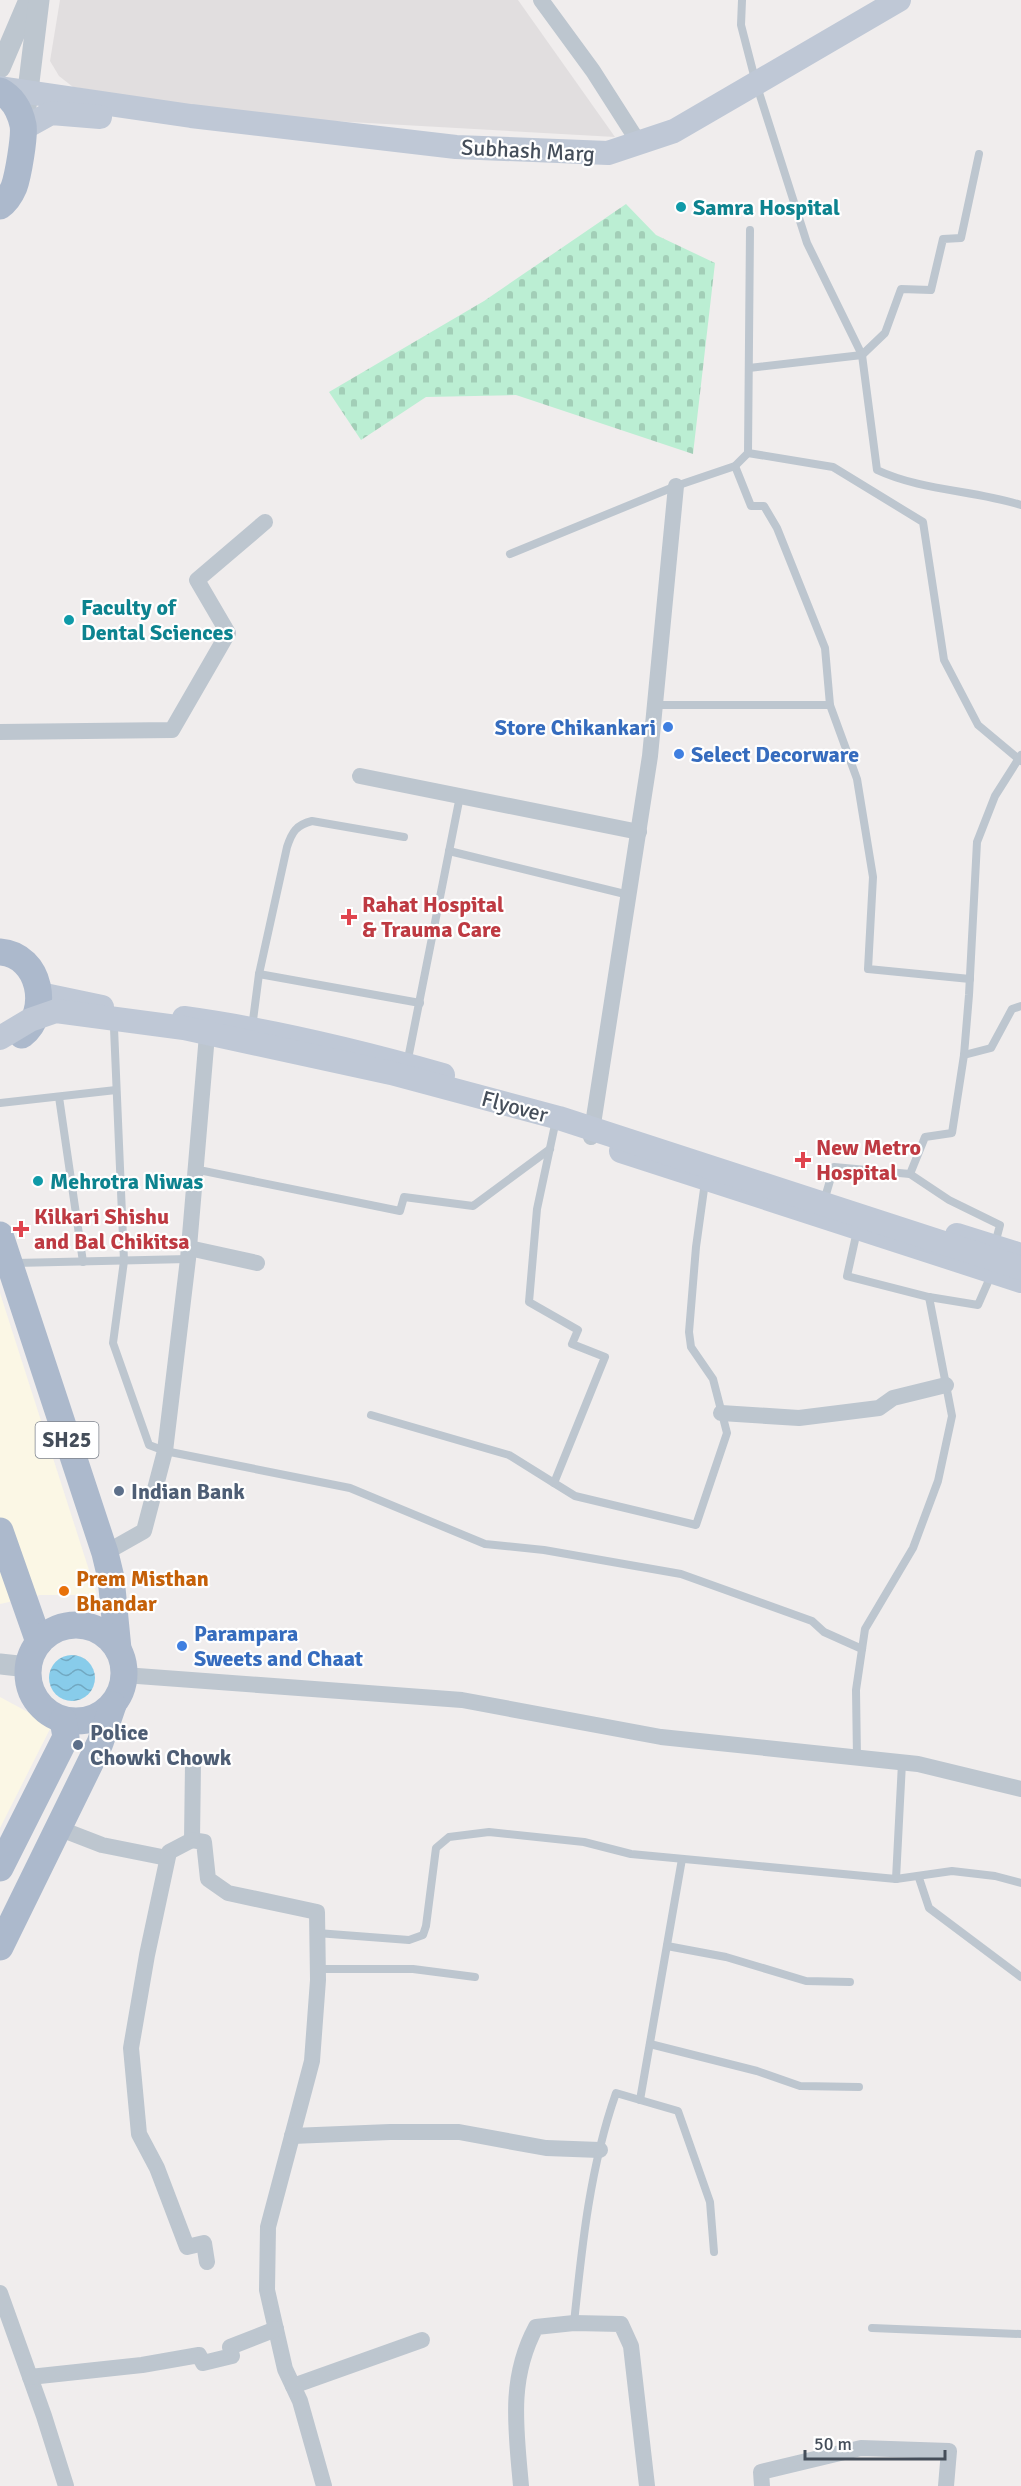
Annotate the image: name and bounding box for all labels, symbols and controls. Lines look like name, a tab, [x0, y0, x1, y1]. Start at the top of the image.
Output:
street label: Subhash Marg	[460, 134, 596, 167]
place label: Samra Hospital	[693, 194, 840, 221]
marker: Samra Hospital	[674, 200, 688, 214]
place label: Faculty of Dental Sciences	[81, 594, 234, 646]
marker: Faculty of Dental Sciences	[62, 613, 76, 627]
place label: Store Chikankari	[495, 714, 656, 741]
marker: Store Chikankari	[661, 720, 675, 734]
place label: Select Decorware	[691, 741, 859, 768]
marker: Select Decorware	[672, 747, 686, 761]
place label: Rahat Hospital & Trauma Care	[362, 891, 504, 943]
marker: Rahat Hospital & Trauma Care	[340, 908, 358, 926]
street label: Flyover	[479, 1085, 551, 1128]
place label: New Metro Hospital	[816, 1134, 921, 1186]
marker: New Metro Hospital	[794, 1151, 812, 1169]
place label: Mehrotra Niwas	[50, 1168, 204, 1195]
marker: Mehrotra Niwas	[31, 1174, 45, 1188]
place label: Kilkari Shishu and Bal Chikitsa	[34, 1203, 190, 1255]
marker: Kilkari Shishu and Bal Chikitsa	[12, 1220, 30, 1238]
road number: SH25	[36, 1422, 98, 1458]
place label: Indian Bank	[131, 1478, 245, 1505]
marker: Indian Bank	[112, 1484, 126, 1498]
place label: Prem Misthan Bhandar	[76, 1565, 209, 1617]
marker: Prem Misthan Bhandar	[57, 1584, 71, 1598]
place label: Parampara Sweets and Chaat	[194, 1620, 363, 1672]
marker: Parampara Sweets and Chaat	[175, 1639, 189, 1653]
place label: Police Chowki Chowk	[90, 1719, 232, 1771]
marker: Police Chowki Chowk	[71, 1738, 85, 1752]
scale bar	[805, 2423, 944, 2461]
text: 50 m	[814, 2433, 852, 2455]

